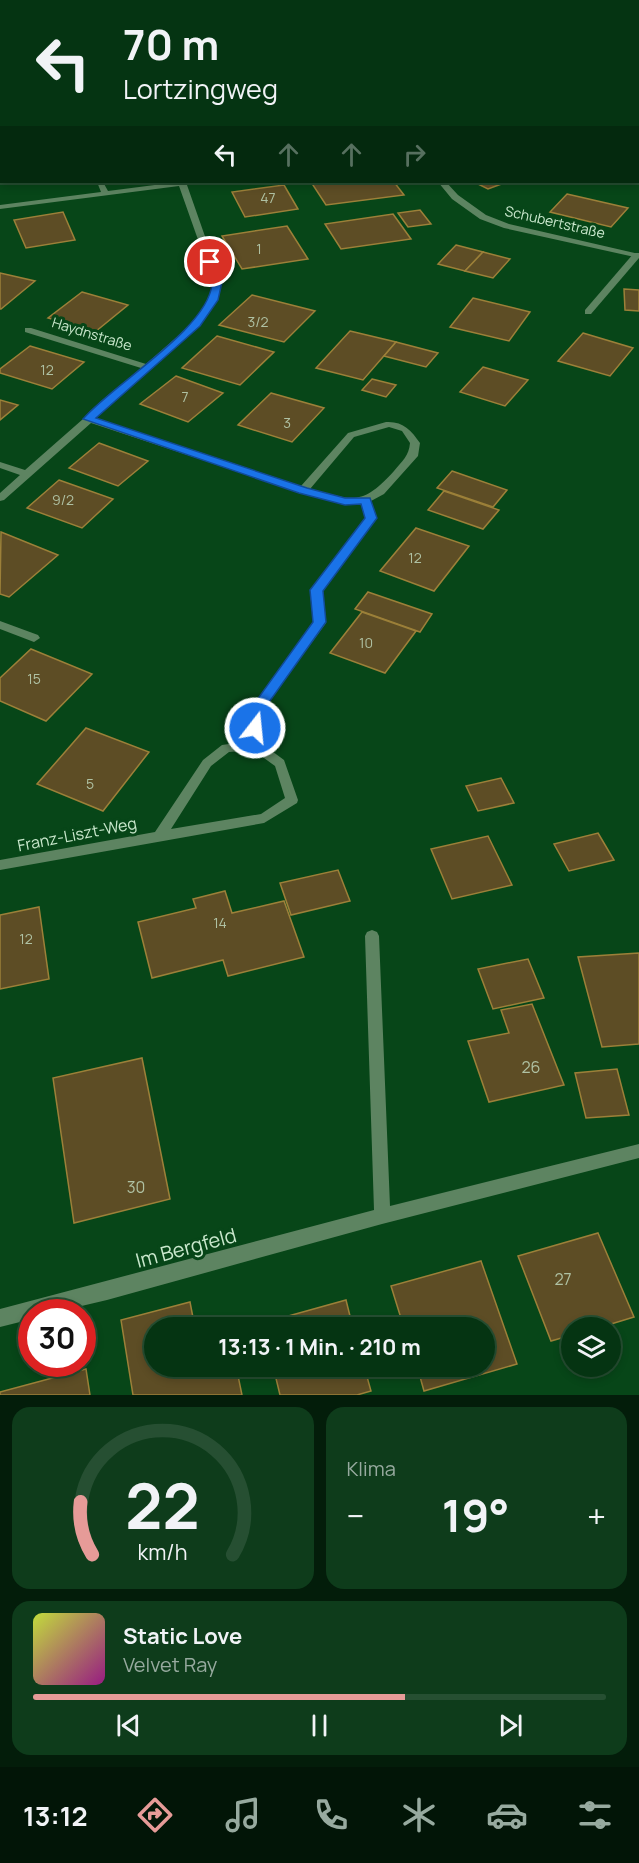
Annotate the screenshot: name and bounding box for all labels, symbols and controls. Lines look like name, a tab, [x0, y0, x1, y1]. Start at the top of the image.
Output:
text: 70 m	[123, 15, 219, 73]
icon: left	[24, 24, 102, 102]
text: Lortzingweg	[123, 70, 278, 107]
icon: left	[209, 138, 242, 171]
icon: ahead	[272, 138, 305, 171]
icon: ahead	[335, 138, 368, 171]
icon: right	[398, 138, 431, 171]
house number: 47	[260, 188, 276, 207]
street label: Schubertstraße	[503, 201, 607, 242]
pin	[184, 236, 235, 287]
house number: 1	[256, 239, 262, 258]
icon: arrive	[193, 245, 226, 278]
street label: Haydnstraße	[50, 312, 134, 355]
house number: 3/2	[247, 312, 269, 331]
house number: 12	[40, 360, 54, 379]
house number: 7	[181, 387, 189, 406]
house number: 3	[283, 413, 291, 432]
house number: 9/2	[52, 490, 74, 509]
house number: 12	[408, 548, 422, 567]
house number: 10	[359, 633, 373, 652]
house number: 15	[27, 669, 41, 688]
position arrow	[223, 696, 287, 760]
house number: 5	[86, 774, 94, 793]
street label: Franz-Liszt-Weg	[15, 812, 139, 856]
house number: 14	[213, 913, 227, 932]
house number: 12	[19, 929, 33, 948]
house number: 26	[521, 1056, 541, 1078]
house number: 30	[127, 1176, 145, 1198]
street label: Im Bergfeld	[133, 1221, 239, 1274]
house number: 27	[554, 1268, 572, 1290]
speed limit sign: 30	[18, 1299, 96, 1377]
map controls	[561, 1317, 621, 1377]
button: layers	[561, 1317, 621, 1377]
text: 13:13 · 1 Min. · 210 m	[218, 1332, 421, 1362]
text: Klima	[347, 1455, 396, 1482]
text: 22	[126, 1462, 200, 1548]
text: 19°	[442, 1484, 510, 1546]
text: −	[347, 1493, 364, 1538]
text: +	[587, 1493, 606, 1538]
text: km/h	[138, 1537, 188, 1566]
text: Static Love	[123, 1621, 242, 1651]
text: Velvet Ray	[123, 1651, 217, 1678]
icon: previous	[112, 1709, 145, 1742]
icon: pause	[303, 1709, 336, 1742]
icon: next	[494, 1709, 527, 1742]
icon: directions	[134, 1794, 176, 1836]
icon: music	[222, 1794, 264, 1836]
icon: phone	[310, 1794, 352, 1836]
icon: climate	[398, 1794, 440, 1836]
icon: car	[486, 1794, 528, 1836]
icon: filters	[574, 1794, 616, 1836]
text: 13:12	[23, 1797, 88, 1834]

